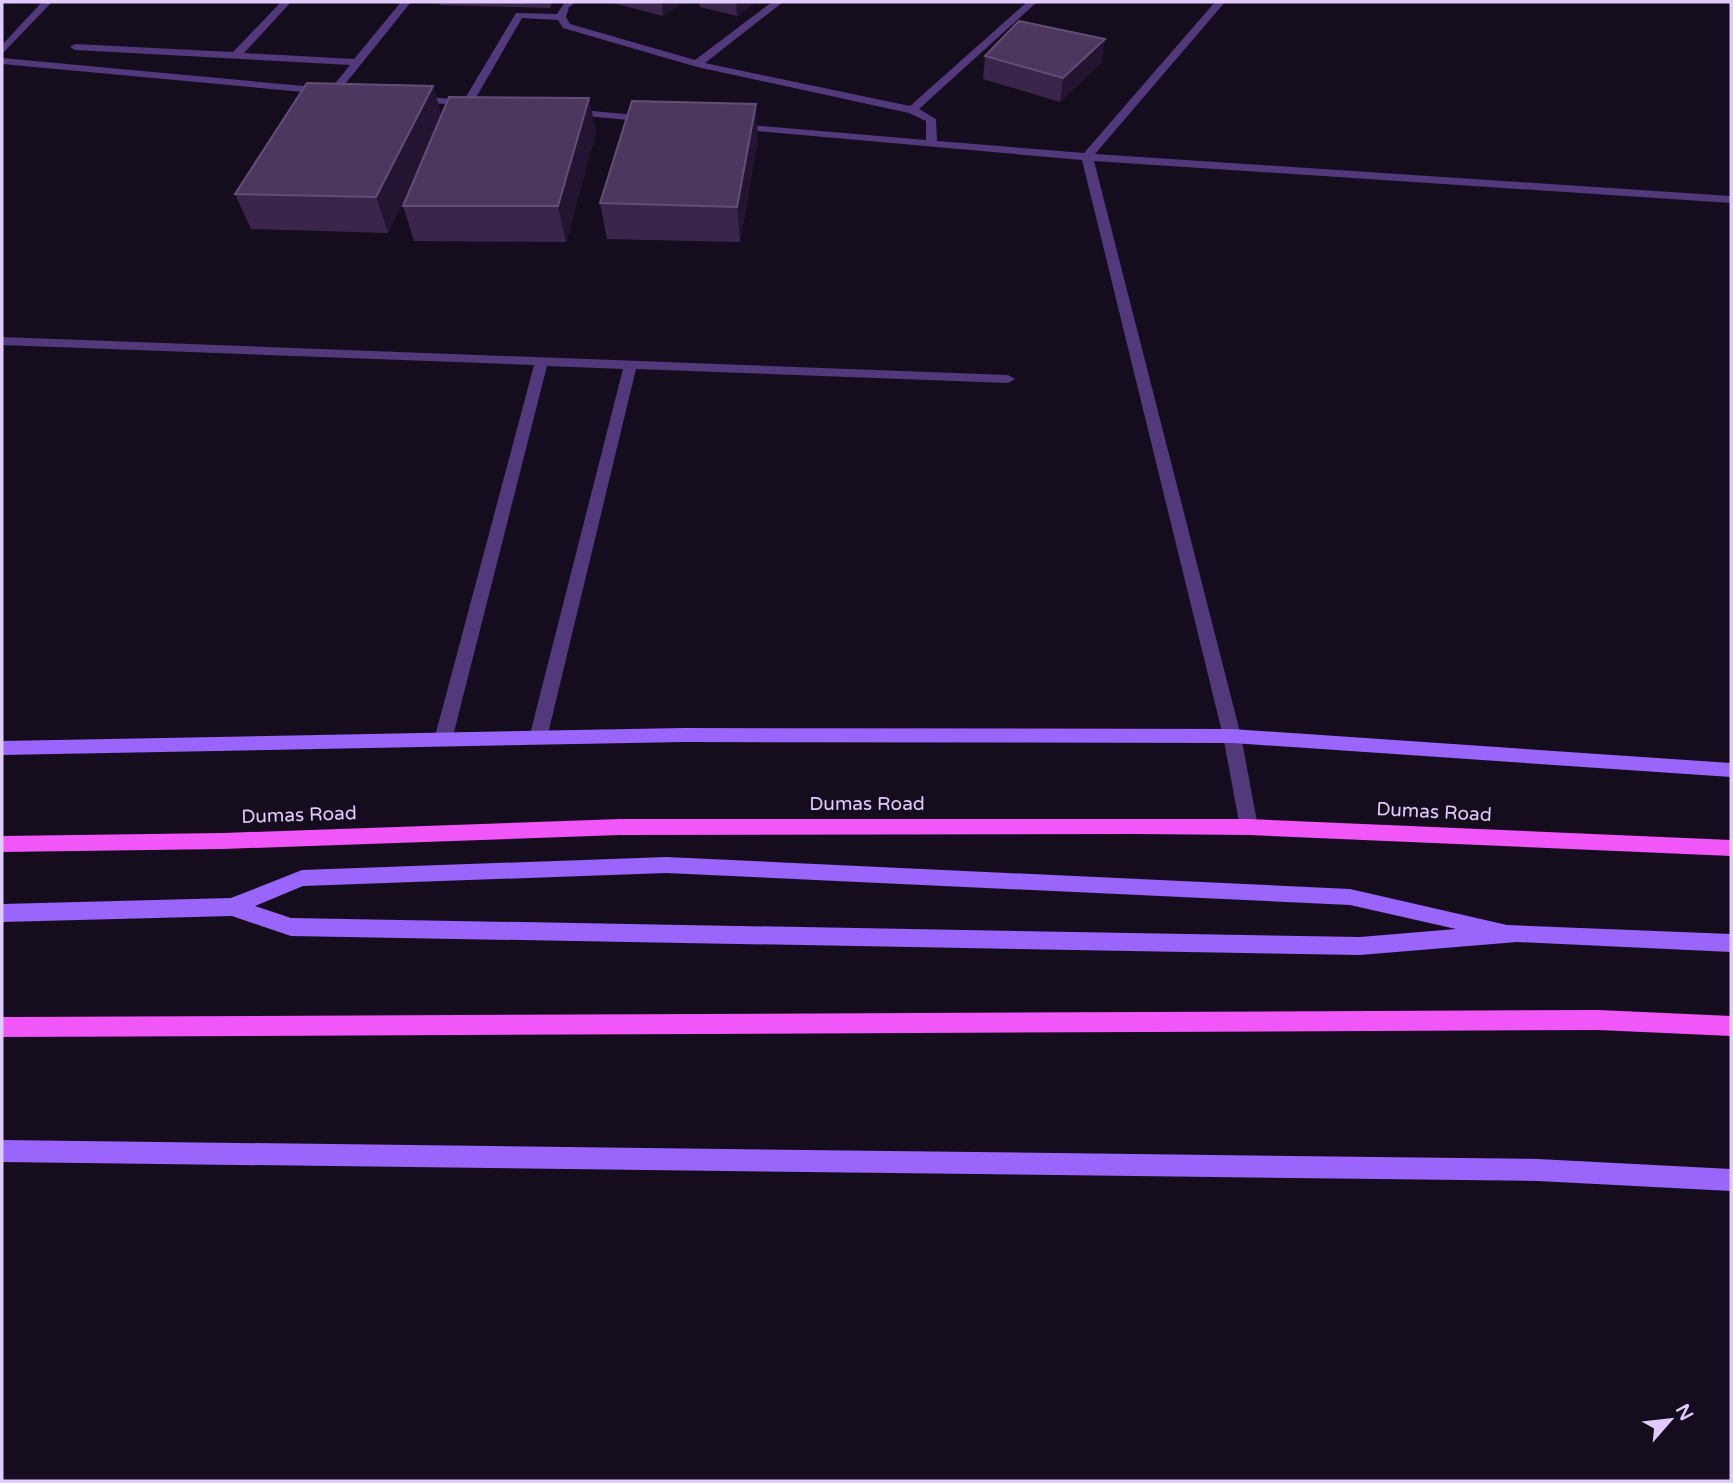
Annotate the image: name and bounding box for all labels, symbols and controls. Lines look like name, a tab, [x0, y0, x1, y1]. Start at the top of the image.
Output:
street label: Dumas Road	[809, 793, 925, 815]
street label: Dumas Road	[1376, 798, 1492, 826]
street label: Dumas Road	[241, 802, 357, 828]
north arrow	[1635, 1385, 1705, 1455]
text: N	[1671, 1401, 1697, 1424]

